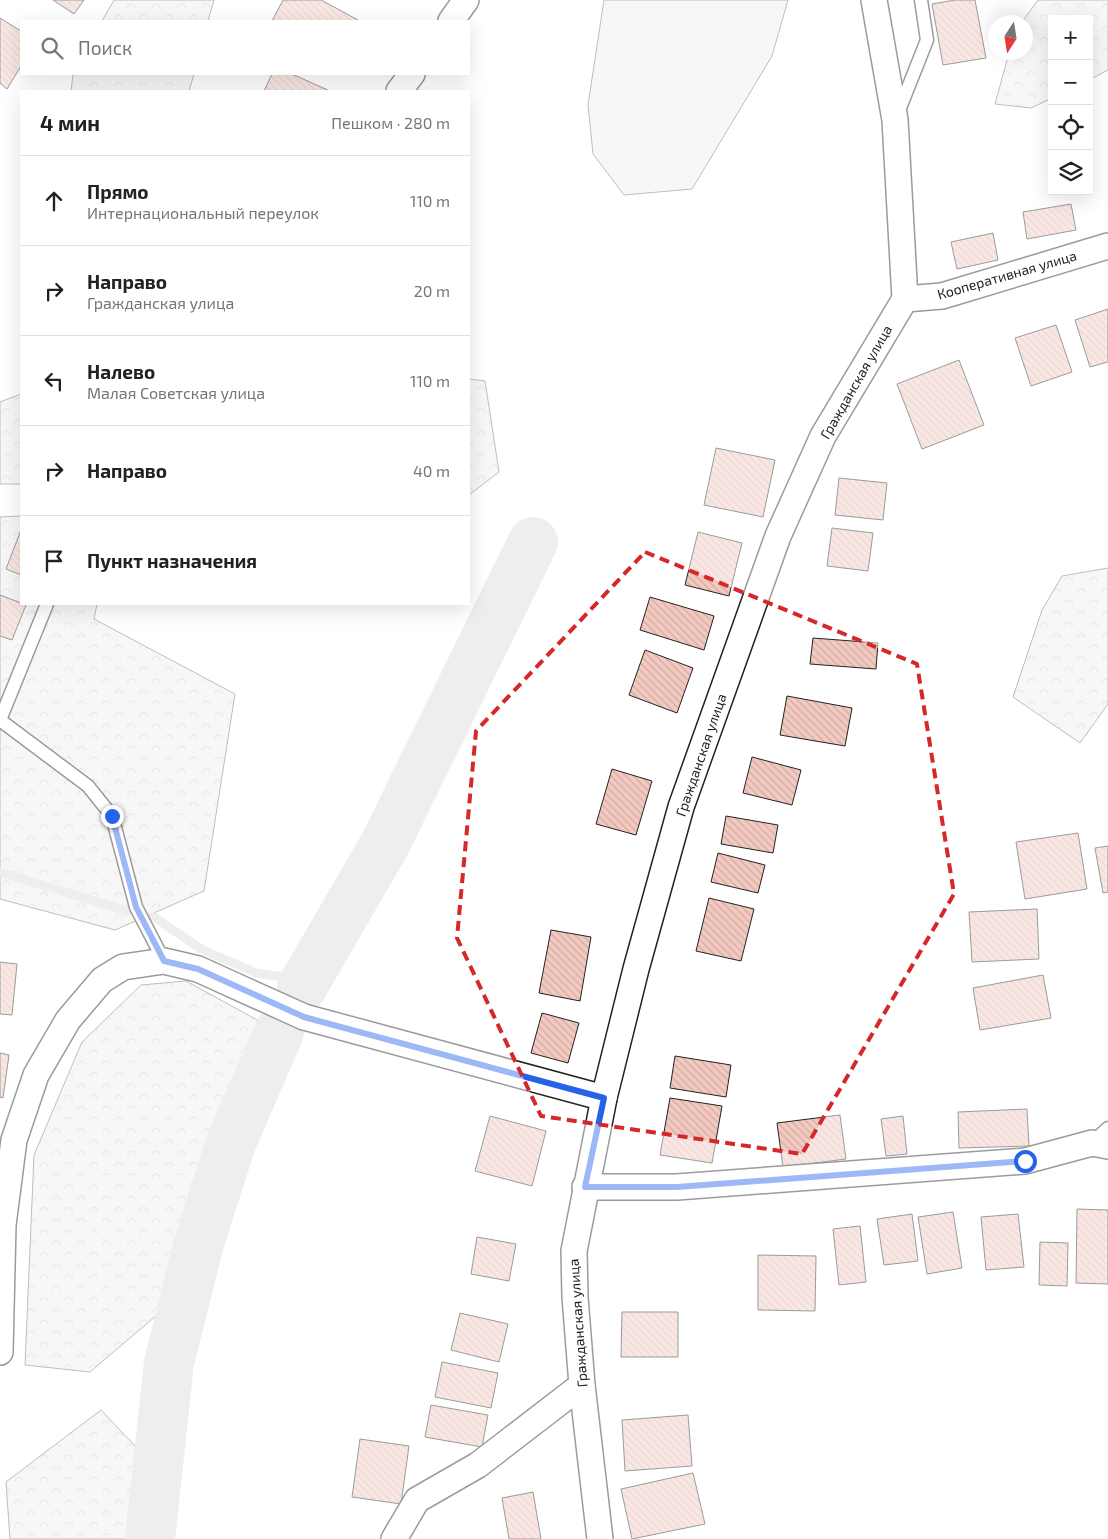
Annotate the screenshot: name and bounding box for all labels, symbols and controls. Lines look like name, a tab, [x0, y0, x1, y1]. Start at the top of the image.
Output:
north arrow	[988, 15, 1033, 60]
map controls	[1048, 15, 1093, 195]
button: +	[1048, 15, 1093, 60]
search box	[20, 20, 470, 75]
icon: search	[38, 34, 66, 62]
text: Поиск	[78, 36, 132, 59]
button: −	[1048, 60, 1093, 105]
button: locate	[1048, 105, 1093, 150]
text: 4 мин	[40, 110, 100, 135]
text: Пешком · 280 m	[331, 113, 450, 132]
button: layers	[1048, 150, 1093, 195]
text: Прямо	[87, 180, 149, 203]
icon: ahead	[40, 187, 68, 215]
text: 110 m	[410, 191, 450, 210]
text: Интернациональный переулок	[87, 203, 319, 222]
street label: Кооперативная улица	[935, 246, 1079, 303]
text: Направо	[87, 270, 167, 293]
icon: right	[40, 277, 68, 305]
text: 20 m	[414, 281, 450, 300]
text: Гражданская улица	[87, 293, 234, 312]
street label: Гражданская улица	[816, 322, 895, 442]
text: Налево	[87, 360, 155, 383]
icon: left	[40, 367, 68, 395]
text: 110 m	[410, 371, 450, 390]
text: Малая Советская улица	[87, 383, 265, 402]
icon: right	[40, 457, 68, 485]
text: Направо	[87, 459, 167, 482]
text: 40 m	[413, 461, 450, 480]
icon: arrive	[40, 547, 68, 575]
text: Пункт назначения	[87, 549, 257, 572]
street label: Гражданская улица	[672, 691, 730, 819]
route end	[101, 805, 124, 828]
route start	[1014, 1150, 1037, 1173]
street label: Гражданская улица	[565, 1258, 590, 1388]

